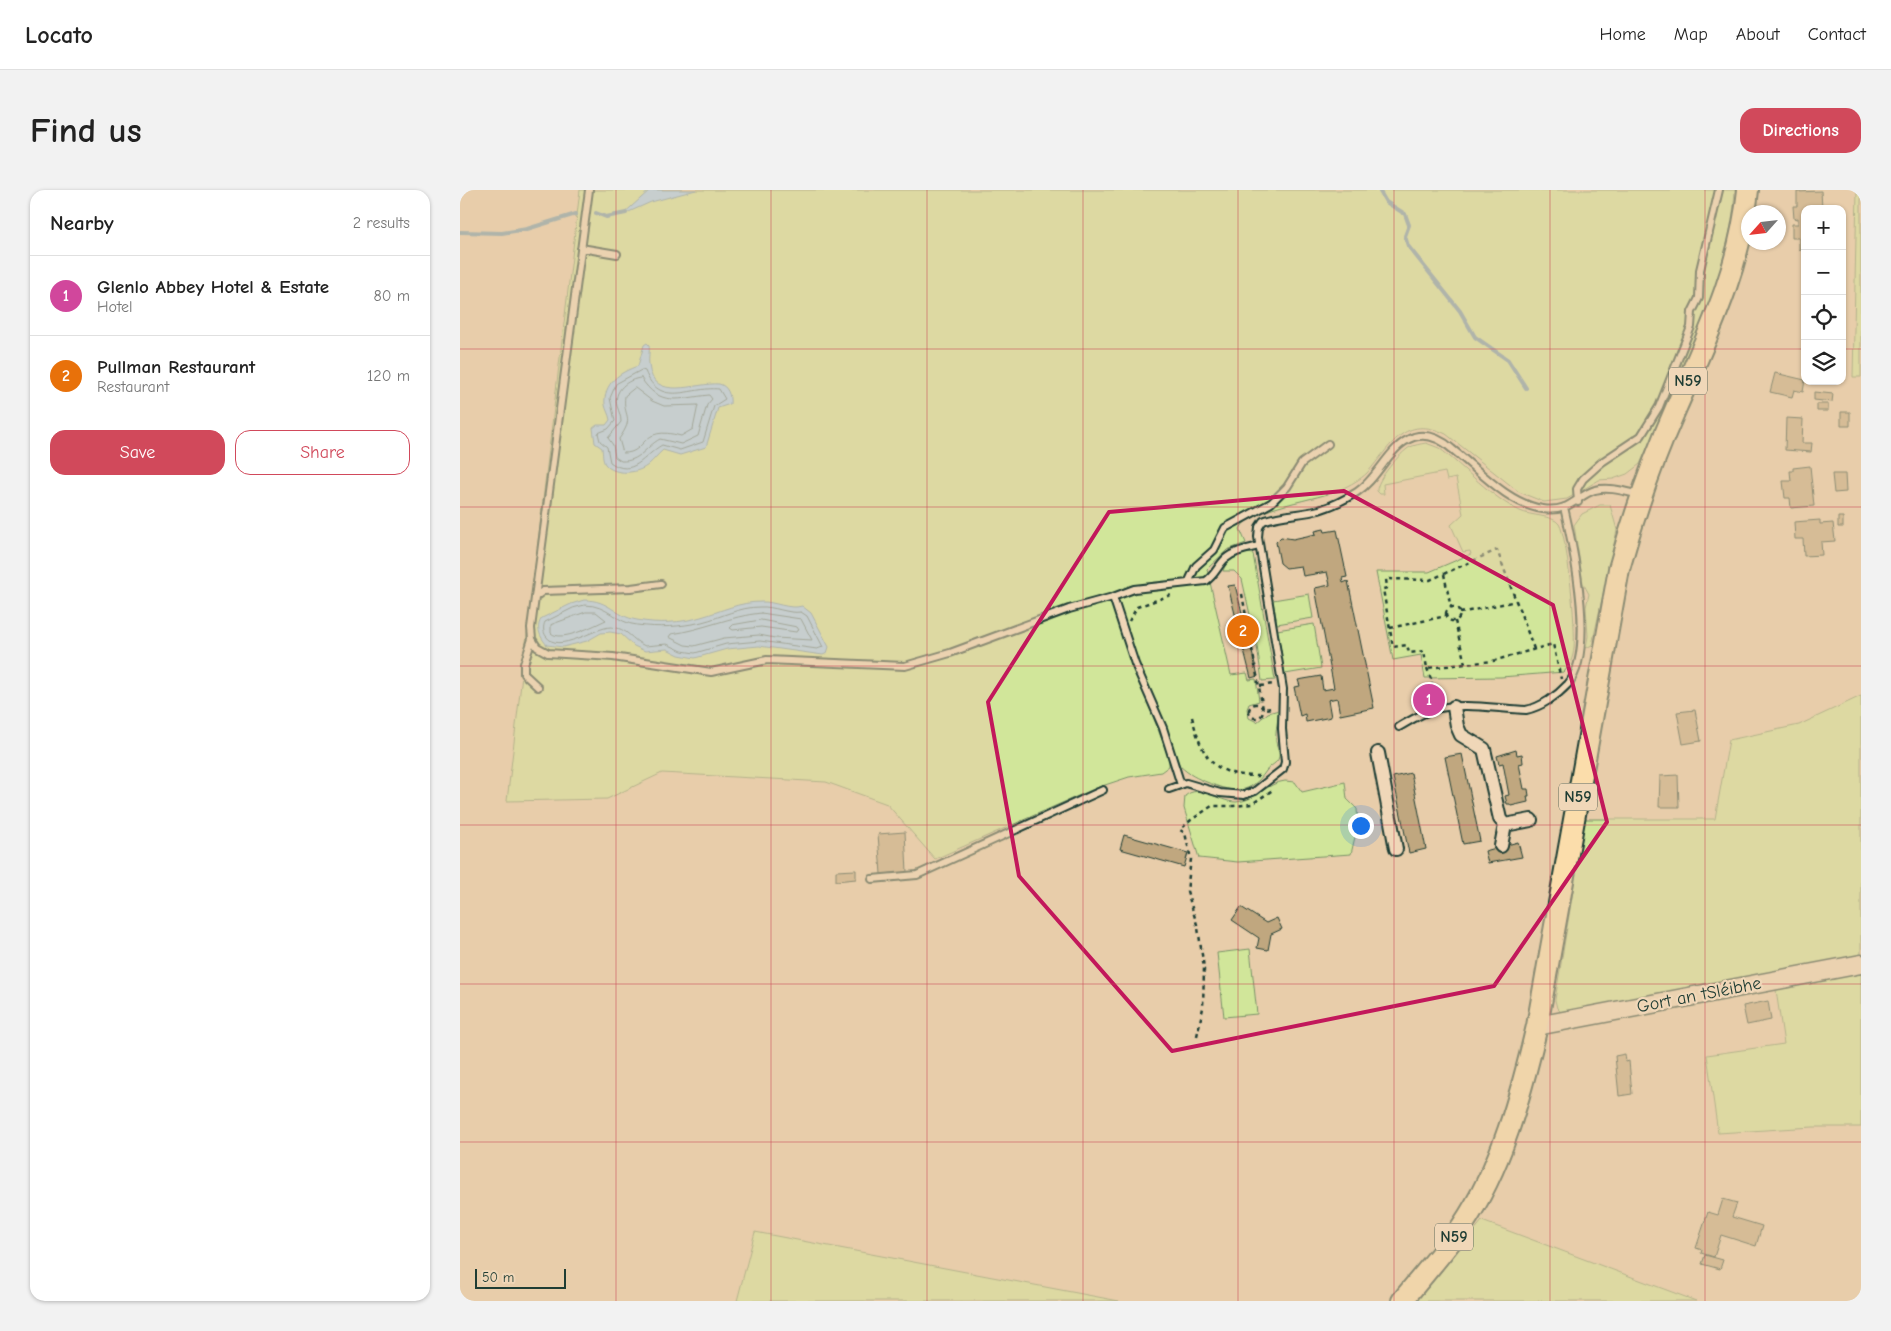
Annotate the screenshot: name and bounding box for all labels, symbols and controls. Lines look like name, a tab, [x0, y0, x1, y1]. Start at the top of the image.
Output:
text: Locato	[25, 21, 93, 49]
text: Home	[1599, 24, 1646, 45]
text: Map	[1674, 24, 1708, 45]
text: About	[1736, 24, 1780, 45]
text: Contact	[1808, 24, 1866, 45]
button: Directions	[1740, 108, 1861, 153]
text: Find us	[30, 110, 142, 151]
north arrow	[1741, 205, 1786, 250]
map controls	[1801, 205, 1846, 385]
button: +	[1801, 205, 1846, 250]
text: Nearby	[50, 211, 114, 235]
text: 2 results	[353, 214, 410, 232]
button: −	[1801, 250, 1846, 295]
text: Glenlo Abbey Hotel & Estate	[97, 276, 329, 298]
text: 1	[63, 287, 69, 305]
text: 80 m	[373, 287, 410, 305]
button: locate	[1801, 295, 1846, 340]
text: Hotel	[97, 298, 133, 316]
button: layers	[1801, 340, 1846, 385]
text: Pullman Restaurant	[97, 356, 255, 378]
text: 2	[62, 367, 70, 385]
text: 120 m	[367, 367, 410, 385]
road number: N59	[1669, 368, 1707, 395]
text: Restaurant	[97, 378, 169, 396]
button: Save	[50, 430, 225, 475]
button: Share	[235, 430, 410, 475]
pin: 2	[1227, 612, 1259, 650]
pin: 1	[1413, 681, 1445, 719]
road number: N59	[1559, 784, 1597, 810]
your location	[1348, 813, 1374, 839]
street label: Gort an tSléibhe	[1635, 973, 1763, 1017]
road number: N59	[1435, 1224, 1473, 1250]
scale bar	[475, 1266, 566, 1289]
text: 50 m	[482, 1269, 514, 1286]

